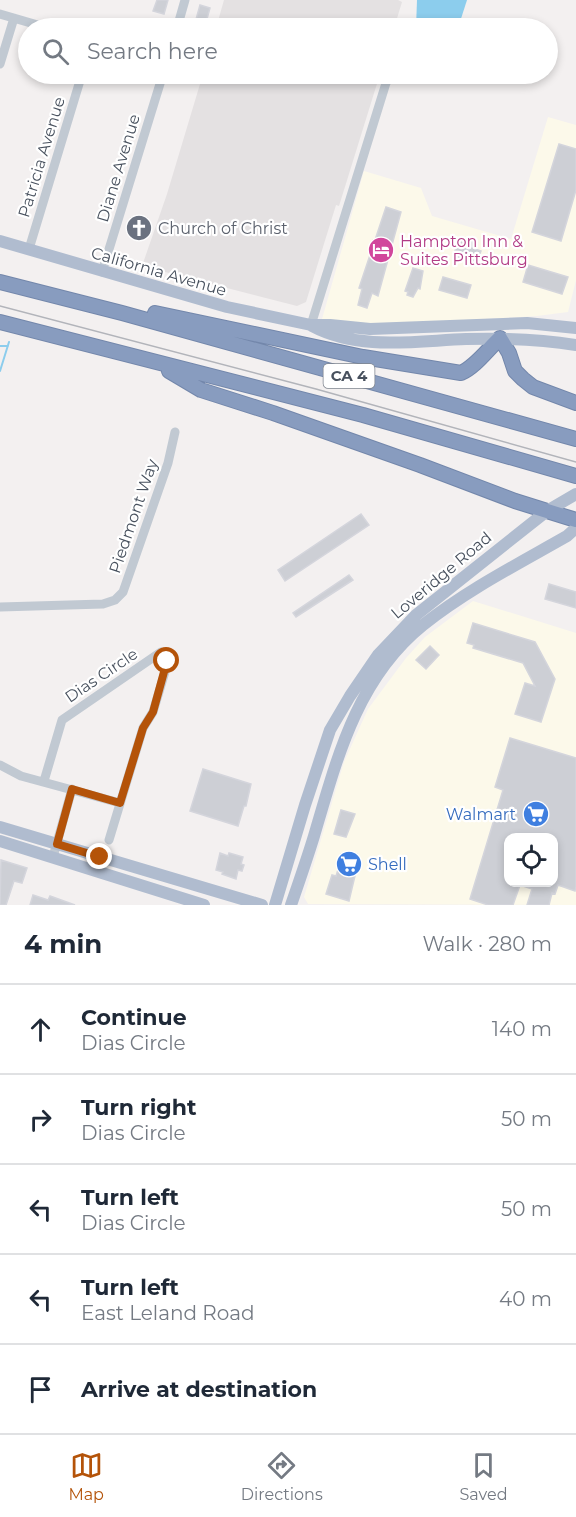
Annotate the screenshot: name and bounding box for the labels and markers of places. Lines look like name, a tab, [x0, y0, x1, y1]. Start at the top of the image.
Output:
church icon: Church of Christ	[124, 213, 154, 243]
place label: Church of Christ	[158, 219, 288, 238]
place label: Hampton Inn & Suites Pittsburg	[400, 232, 528, 269]
hotel icon: Hampton Inn & Suites Pittsburg	[366, 235, 396, 265]
supermarket icon: Walmart	[521, 799, 551, 829]
place label: Walmart	[446, 805, 516, 824]
supermarket icon: Shell	[334, 849, 364, 879]
place label: Shell	[368, 855, 407, 874]

